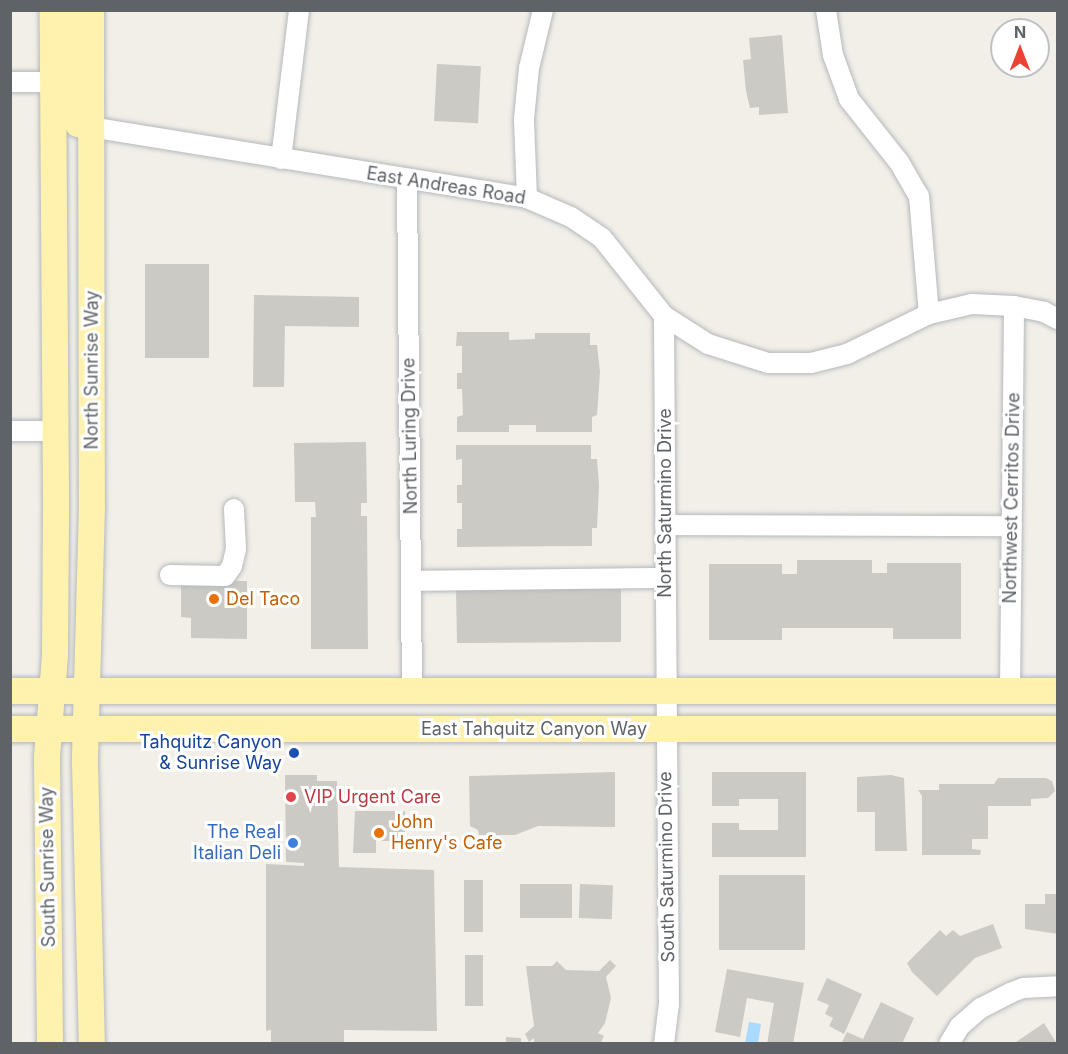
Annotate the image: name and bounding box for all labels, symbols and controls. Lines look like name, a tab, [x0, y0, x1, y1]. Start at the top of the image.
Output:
north arrow	[990, 18, 1050, 78]
text: N	[1014, 22, 1026, 42]
street label: East Andreas Road	[365, 163, 527, 209]
street label: North Sunrise Way	[81, 290, 103, 450]
street label: North Luring Drive	[398, 357, 422, 515]
street label: Northwest Cerritos Drive	[999, 392, 1025, 604]
street label: North Saturmino Drive	[654, 408, 676, 598]
place label: Del Taco	[226, 588, 300, 610]
marker: Del Taco	[207, 592, 221, 606]
street label: East Tahquitz Canyon Way	[421, 718, 647, 740]
place label: Tahquitz Canyon & Sunrise Way	[139, 732, 282, 774]
marker: Tahquitz Canyon & Sunrise Way	[287, 746, 301, 760]
street label: South Saturmino Drive	[655, 771, 679, 963]
street label: South Sunrise Way	[36, 786, 60, 948]
place label: VIP Urgent Care	[304, 786, 441, 808]
marker: VIP Urgent Care	[282, 788, 300, 806]
place label: John Henry's Cafe	[391, 812, 503, 854]
place label: The Real Italian Deli	[193, 822, 281, 864]
marker: John Henry's Cafe	[372, 826, 386, 840]
marker: The Real Italian Deli	[286, 836, 300, 850]

